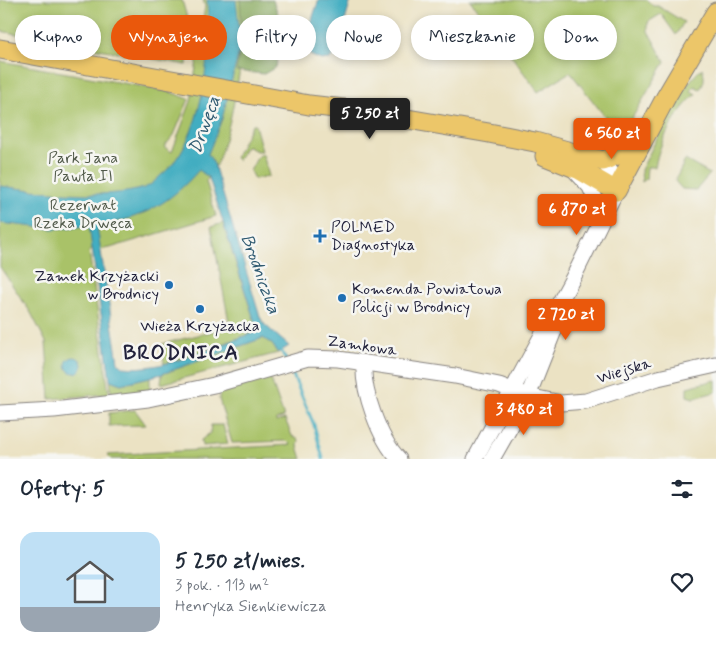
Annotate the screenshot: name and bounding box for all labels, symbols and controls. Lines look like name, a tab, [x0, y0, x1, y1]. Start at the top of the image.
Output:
chip: Kupno	[15, 15, 101, 60]
chip: Wynajem	[111, 15, 227, 60]
chip: Filtry	[237, 15, 316, 60]
chip: Nowe	[326, 15, 401, 60]
chip: Mieszkanie	[411, 15, 534, 60]
chip: Dom	[544, 15, 617, 60]
water label: Drwęca	[184, 93, 226, 157]
pin: 5 250 zł	[318, 98, 422, 140]
text: 5 250 zł	[341, 103, 399, 124]
pin: 6 560 zł	[560, 118, 664, 160]
text: 6 560 zł	[584, 123, 640, 144]
park label: Park Jana Pawła II	[48, 148, 118, 187]
pin: 6 870 zł	[525, 194, 629, 236]
park label: Rezerwat Rzeka Drwęca	[34, 195, 133, 234]
text: 6 870 zł	[549, 199, 605, 220]
place label: POLMED Diagnostyka	[331, 217, 415, 257]
marker: POLMED Diagnostyka	[313, 229, 327, 243]
water label: Brodniczka	[235, 231, 286, 317]
place label: Zamek Krzyżacki w Brodnicy	[35, 266, 159, 305]
marker: Zamek Krzyżacki w Brodnicy	[163, 279, 175, 291]
place label: Komenda Powiatowa Policji w Brodnicy	[352, 279, 502, 318]
marker: Komenda Powiatowa Policji w Brodnicy	[336, 292, 348, 304]
pin: 2 720 zł	[514, 298, 618, 341]
marker: Wieża Krzyżacka	[194, 303, 206, 315]
text: 2 720 zł	[538, 304, 594, 325]
place label: Wieża Krzyżacka	[140, 316, 260, 337]
street label: Zamkowa	[326, 331, 399, 361]
district label: BRODNICA	[123, 339, 239, 367]
street label: Wiejska	[594, 353, 654, 389]
pin: 3 480 zł	[472, 394, 576, 436]
text: 3 480 zł	[496, 399, 552, 420]
text: Oferty: 5	[20, 475, 105, 503]
icon: filters	[668, 475, 696, 503]
text: 5 250 zł/mies.	[175, 547, 305, 575]
icon: home	[60, 552, 120, 612]
icon: heart	[668, 568, 696, 596]
text: 3 pok. · 113 m²	[175, 575, 269, 596]
text: Henryka Sienkiewicza	[175, 596, 326, 617]

